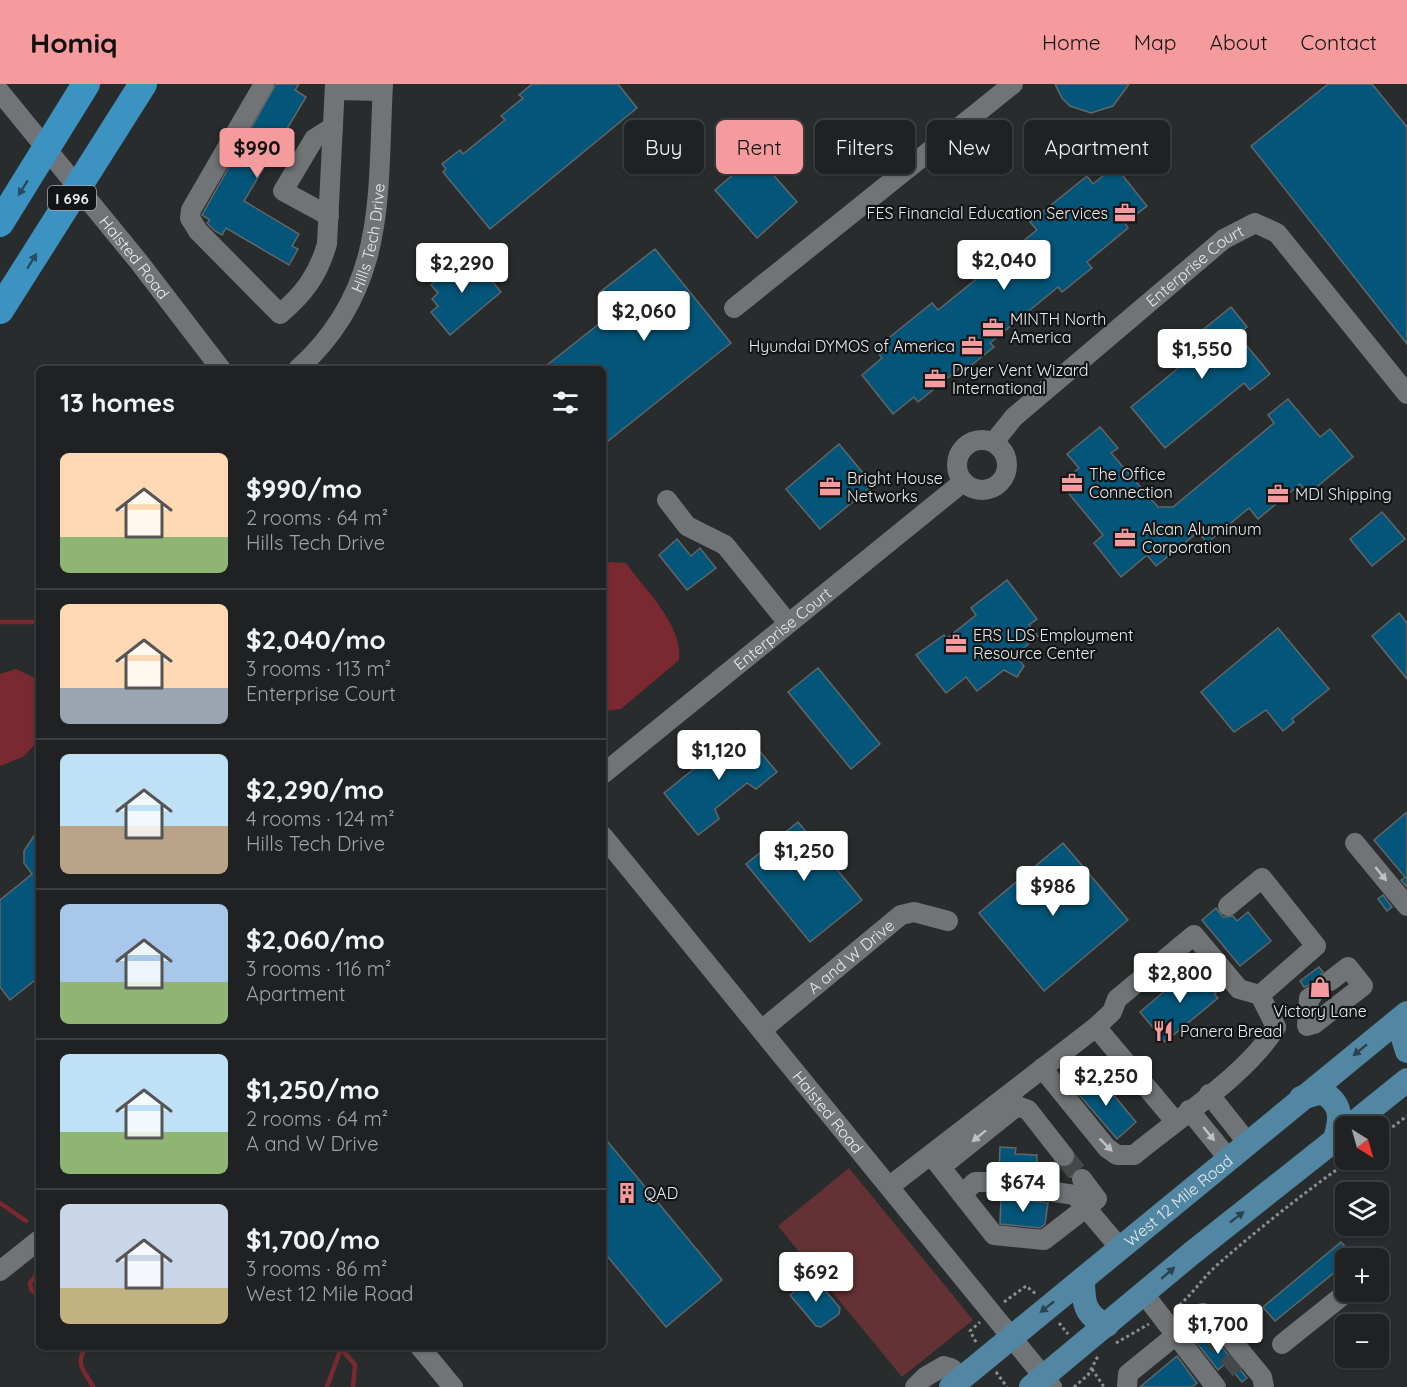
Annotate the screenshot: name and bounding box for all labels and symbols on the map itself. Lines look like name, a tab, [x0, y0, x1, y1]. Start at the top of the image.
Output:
pin: $990	[221, 128, 293, 179]
one-way arrow	[17, 179, 28, 196]
street label: Hills Tech Drive	[346, 182, 389, 295]
road number: I 696	[48, 186, 96, 210]
office icon: FES Financial Education Services	[1113, 201, 1137, 225]
place label: FES Financial Education Services	[866, 203, 1108, 223]
street label: Halsted Road	[95, 212, 174, 303]
street label: Enterprise Court	[1142, 221, 1247, 311]
pin: $2,040	[955, 240, 1053, 291]
pin: $2,290	[413, 243, 511, 294]
one-way arrow	[26, 253, 37, 269]
pin: $2,060	[595, 291, 693, 342]
place label: MINTH North America	[1010, 309, 1106, 347]
office icon: MINTH North America	[981, 316, 1005, 340]
pin: $1,550	[1153, 329, 1251, 380]
office icon: Hyundai DYMOS of America	[960, 334, 984, 358]
place label: Hyundai DYMOS of America	[749, 336, 955, 356]
place label: Dryer Vent Wizard International	[952, 360, 1088, 398]
office icon: Dryer Vent Wizard International	[923, 367, 947, 391]
place label: The Office Connection	[1089, 464, 1173, 502]
place label: Bright House Networks	[847, 468, 943, 506]
office icon: The Office Connection	[1060, 471, 1084, 495]
office icon: Bright House Networks	[818, 475, 842, 499]
office icon: MDI Shipping	[1266, 482, 1290, 506]
place label: MDI Shipping	[1295, 484, 1392, 504]
place label: Alcan Aluminum Corporation	[1142, 519, 1262, 557]
office icon: Alcan Aluminum Corporation	[1113, 526, 1137, 550]
street label: Enterprise Court	[730, 583, 835, 674]
place label: ERS LDS Employment Resource Center	[973, 625, 1134, 663]
office icon: ERS LDS Employment Resource Center	[944, 632, 968, 656]
pin: $1,120	[670, 730, 768, 781]
pin: $1,250	[755, 831, 853, 882]
pin: $986	[1017, 866, 1089, 917]
one-way arrow	[1374, 867, 1387, 882]
street label: A and W Drive	[804, 915, 898, 998]
pin: $2,800	[1131, 953, 1229, 1004]
shop icon: Victory Lane	[1308, 975, 1332, 999]
place label: Victory Lane	[1273, 1001, 1367, 1021]
restaurant icon: Panera Bread	[1151, 1019, 1175, 1043]
place label: Panera Bread	[1180, 1021, 1282, 1041]
one-way arrow	[1353, 1044, 1368, 1056]
pin: $2,250	[1057, 1056, 1155, 1107]
street label: Halsted Road	[788, 1067, 867, 1157]
north arrow	[1335, 1116, 1389, 1170]
one-way arrow	[1202, 1126, 1215, 1142]
one-way arrow	[971, 1129, 986, 1142]
one-way arrow	[1098, 1138, 1113, 1152]
street label: West 12 Mile Road	[1120, 1150, 1237, 1251]
pin: $674	[987, 1162, 1059, 1213]
building icon: QAD	[615, 1181, 639, 1205]
place label: QAD	[644, 1183, 678, 1203]
one-way arrow	[1230, 1211, 1245, 1223]
pin: $692	[780, 1252, 852, 1303]
one-way arrow	[1160, 1267, 1175, 1280]
one-way arrow	[1039, 1301, 1055, 1314]
pin: $1,700	[1169, 1304, 1267, 1355]

